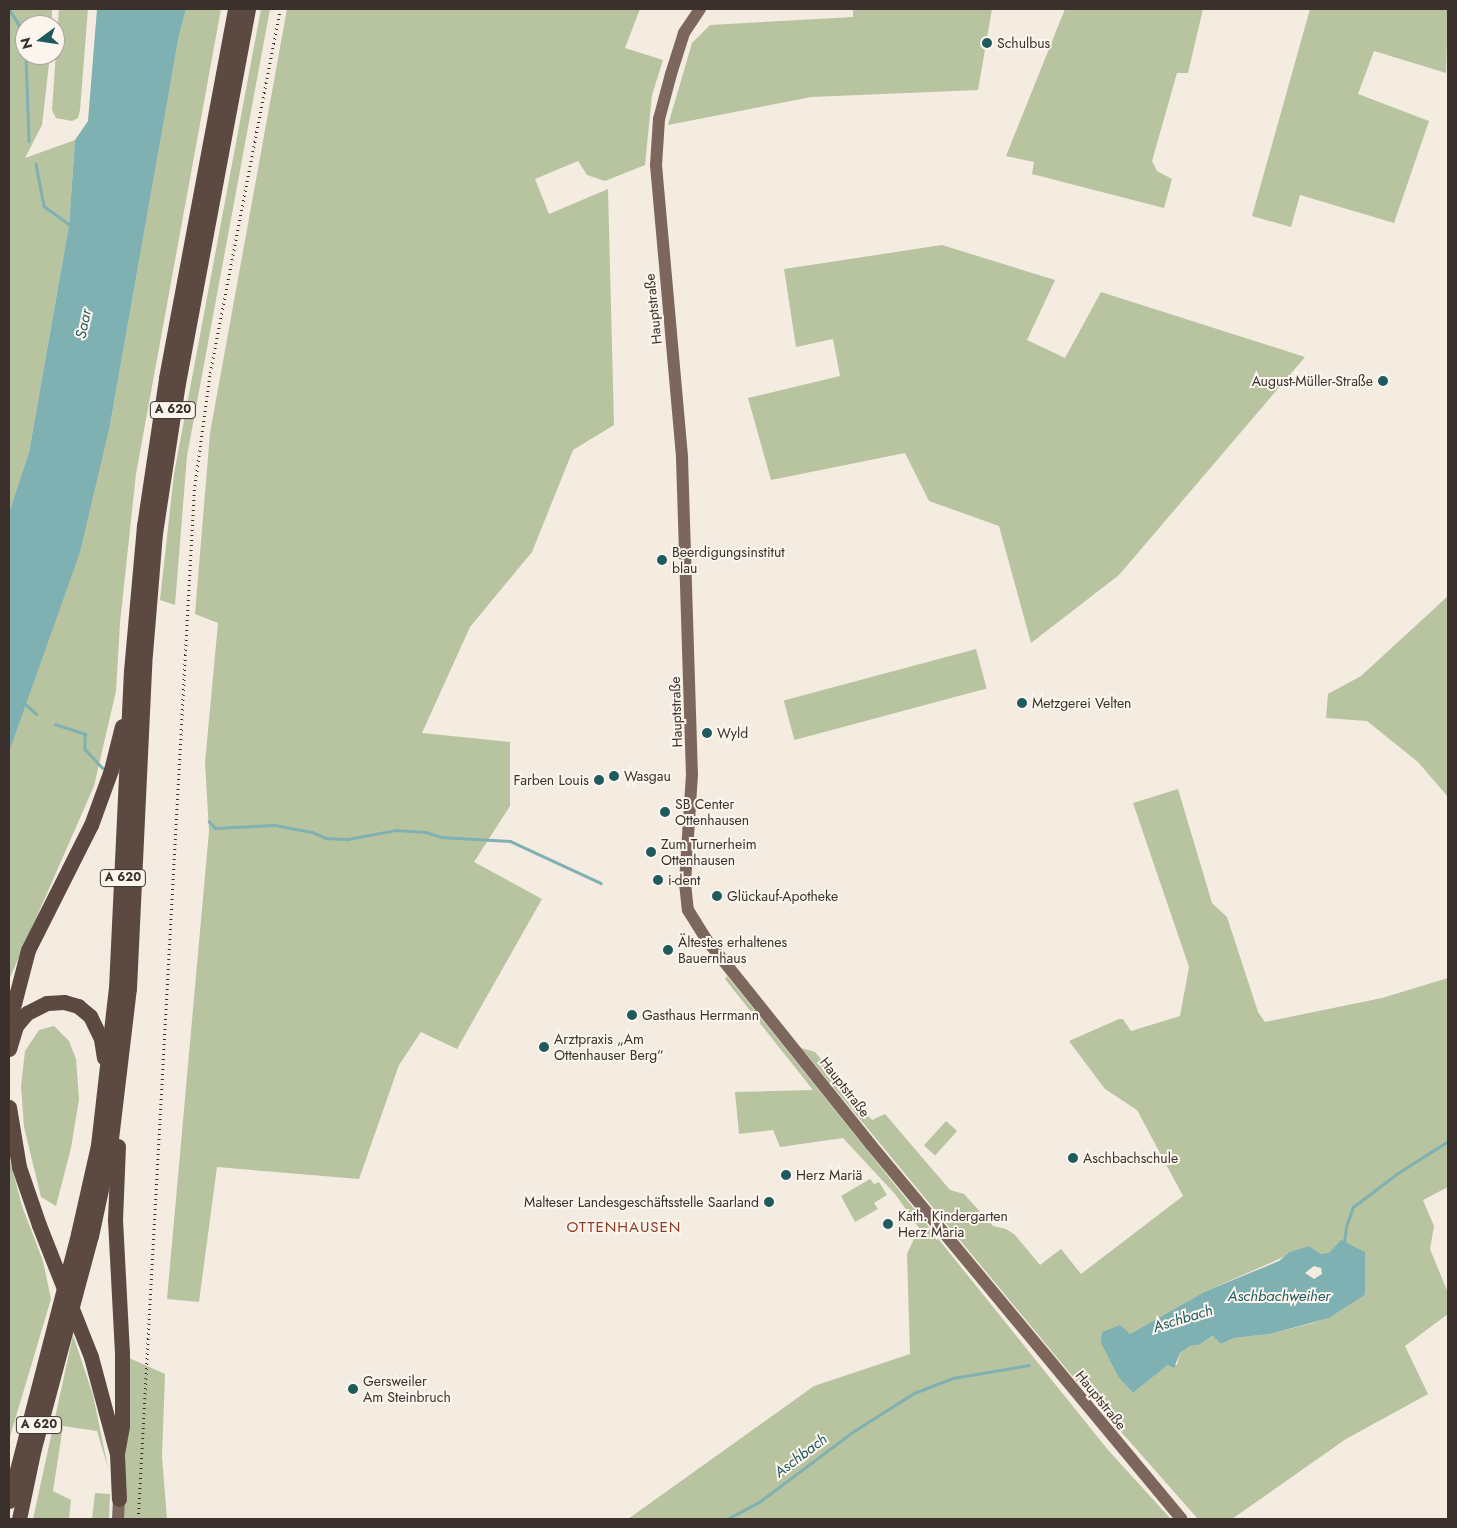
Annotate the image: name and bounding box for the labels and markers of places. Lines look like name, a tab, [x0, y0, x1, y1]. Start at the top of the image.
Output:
place label: Schulbus	[997, 35, 1050, 51]
marker: Schulbus	[981, 37, 993, 49]
place label: August-Müller-Straße	[1252, 373, 1373, 389]
marker: August-Müller-Straße	[1377, 375, 1389, 387]
place label: Beerdigungsinstitut blau	[672, 544, 785, 576]
marker: Beerdigungsinstitut blau	[656, 554, 668, 566]
place label: Metzgerei Velten	[1032, 695, 1131, 711]
marker: Metzgerei Velten	[1016, 697, 1028, 709]
place label: Wyld	[717, 725, 748, 741]
marker: Wyld	[701, 727, 713, 739]
place label: Wasgau	[624, 768, 671, 784]
marker: Wasgau	[608, 770, 620, 782]
place label: Farben Louis	[514, 772, 589, 788]
marker: Farben Louis	[593, 774, 605, 786]
place label: SB Center Ottenhausen	[675, 796, 749, 829]
marker: SB Center Ottenhausen	[659, 806, 671, 818]
place label: Zum Turnerheim Ottenhausen	[661, 836, 757, 869]
marker: Zum Turnerheim Ottenhausen	[645, 846, 657, 858]
place label: i-dent	[668, 872, 700, 888]
marker: i-dent	[652, 874, 664, 886]
place label: Glückauf-Apotheke	[727, 888, 838, 904]
marker: Glückauf-Apotheke	[711, 890, 723, 902]
place label: Ältestes erhaltenes Bauernhaus	[678, 934, 787, 966]
marker: Ältestes erhaltenes Bauernhaus	[662, 944, 674, 956]
place label: Gasthaus Herrmann	[642, 1007, 759, 1023]
marker: Gasthaus Herrmann	[626, 1009, 638, 1021]
place label: Arztpraxis „Am Ottenhauser Berg“	[554, 1031, 663, 1064]
marker: Arztpraxis „Am Ottenhauser Berg“	[538, 1041, 550, 1053]
place label: Aschbachschule	[1083, 1150, 1178, 1166]
marker: Aschbachschule	[1067, 1152, 1079, 1164]
place label: Herz Mariä	[796, 1167, 862, 1183]
marker: Herz Mariä	[780, 1169, 792, 1181]
place label: Malteser Landesgeschäftsstelle Saarland	[524, 1194, 759, 1210]
marker: Malteser Landesgeschäftsstelle Saarland	[763, 1196, 775, 1208]
place label: Kath. Kindergarten Herz Maria	[898, 1208, 1008, 1240]
marker: Kath. Kindergarten Herz Maria	[882, 1218, 894, 1230]
place label: Gersweiler Am Steinbruch	[363, 1373, 451, 1405]
marker: Gersweiler Am Steinbruch	[347, 1383, 359, 1395]

